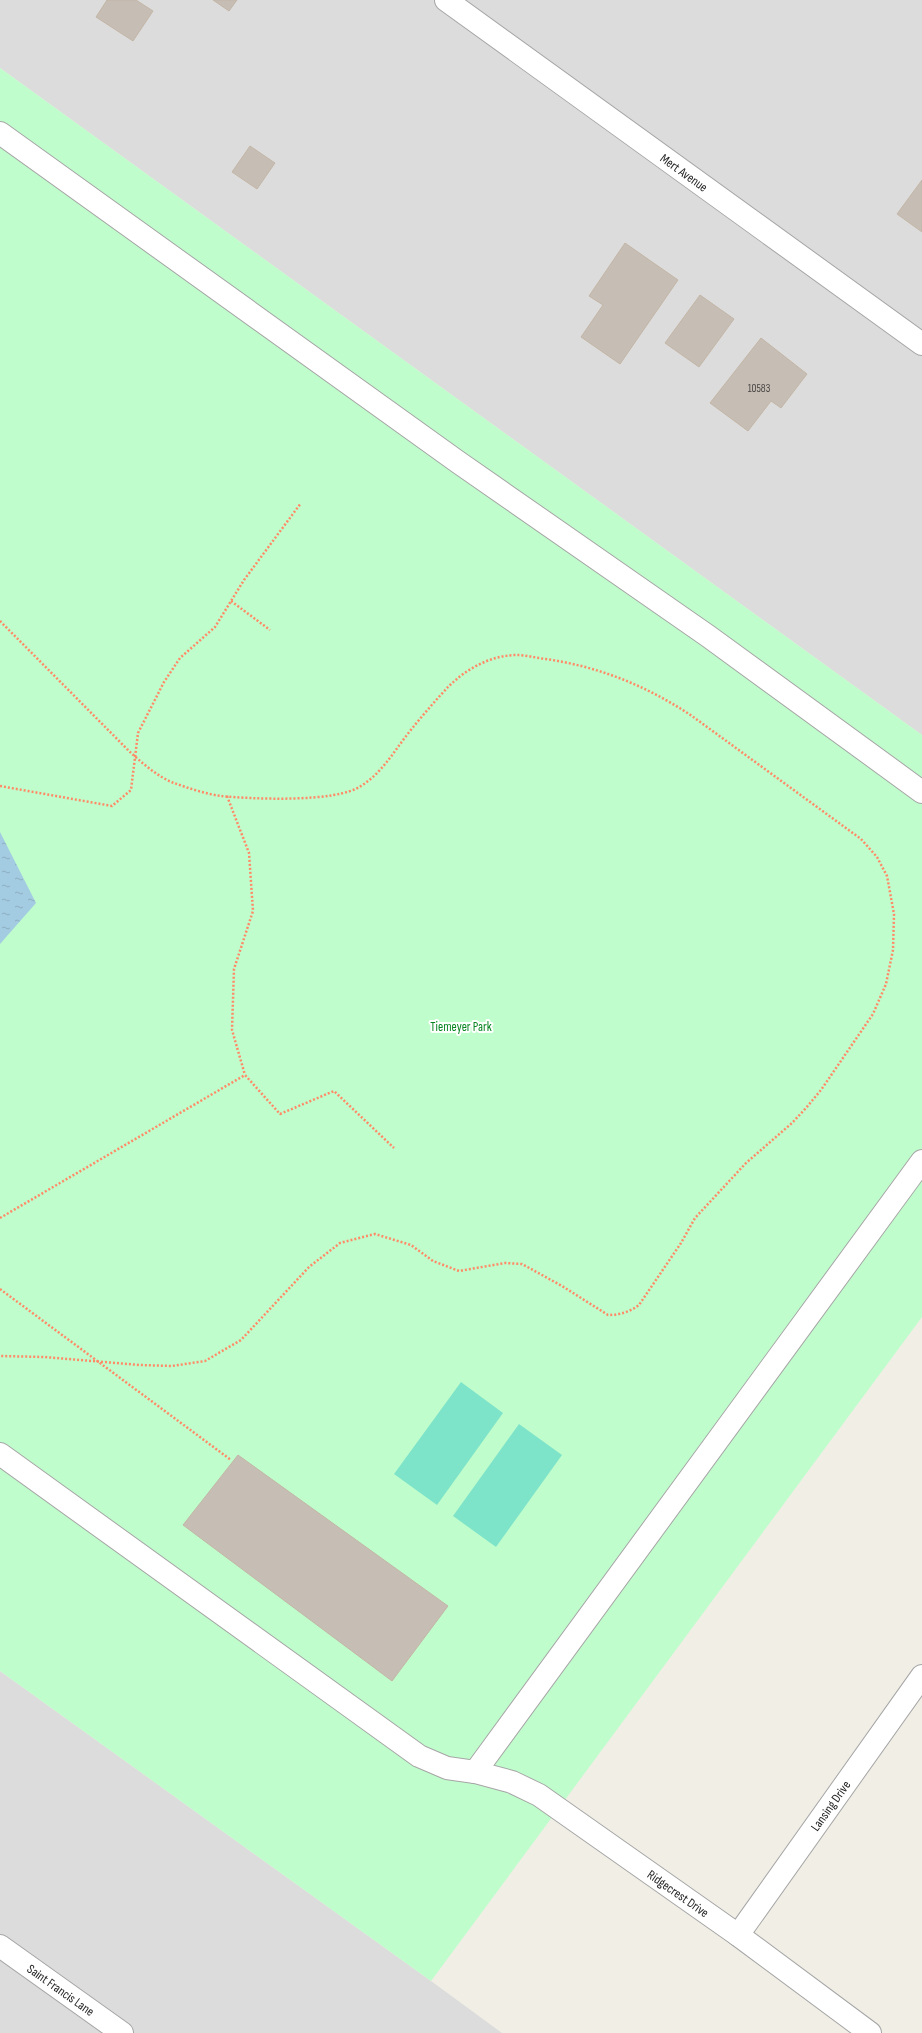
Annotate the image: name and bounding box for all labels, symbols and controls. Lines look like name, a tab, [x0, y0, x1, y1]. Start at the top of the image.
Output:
street label: Mert Avenue	[657, 150, 711, 196]
house number: 10583	[748, 382, 771, 395]
park label: Tiemeyer Park	[430, 1019, 492, 1035]
street label: Lansing Drive	[808, 1778, 854, 1834]
street label: Ridgecrest Drive	[644, 1867, 712, 1921]
street label: Saint Francis Lane	[24, 1961, 97, 2020]

